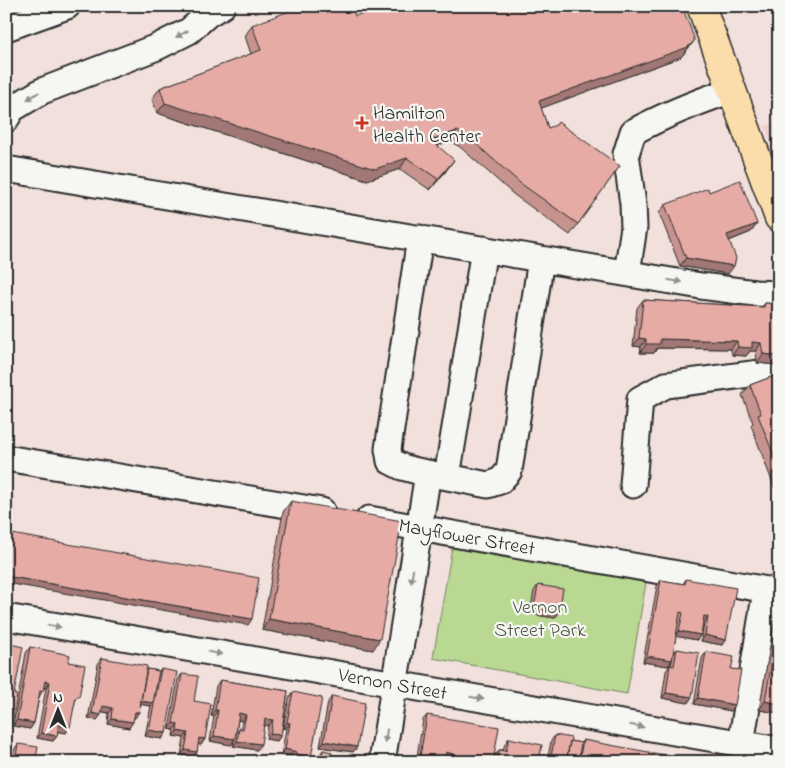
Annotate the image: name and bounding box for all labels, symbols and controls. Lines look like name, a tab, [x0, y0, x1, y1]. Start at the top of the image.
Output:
one-way arrow	[176, 29, 189, 38]
one-way arrow	[26, 92, 39, 101]
place label: Hamilton Health Center	[373, 100, 481, 152]
marker: Hamilton Health Center	[355, 116, 369, 130]
one-way arrow	[667, 278, 683, 286]
street label: Mayflower Street	[396, 512, 537, 565]
one-way arrow	[408, 568, 416, 584]
park label: Vernon Street Park	[494, 594, 586, 646]
one-way arrow	[47, 622, 63, 630]
one-way arrow	[207, 649, 223, 657]
street label: Vernon Street	[335, 661, 450, 709]
north arrow	[32, 686, 82, 736]
text: N	[53, 688, 63, 709]
one-way arrow	[469, 694, 485, 702]
one-way arrow	[629, 722, 645, 730]
one-way arrow	[381, 728, 389, 744]

